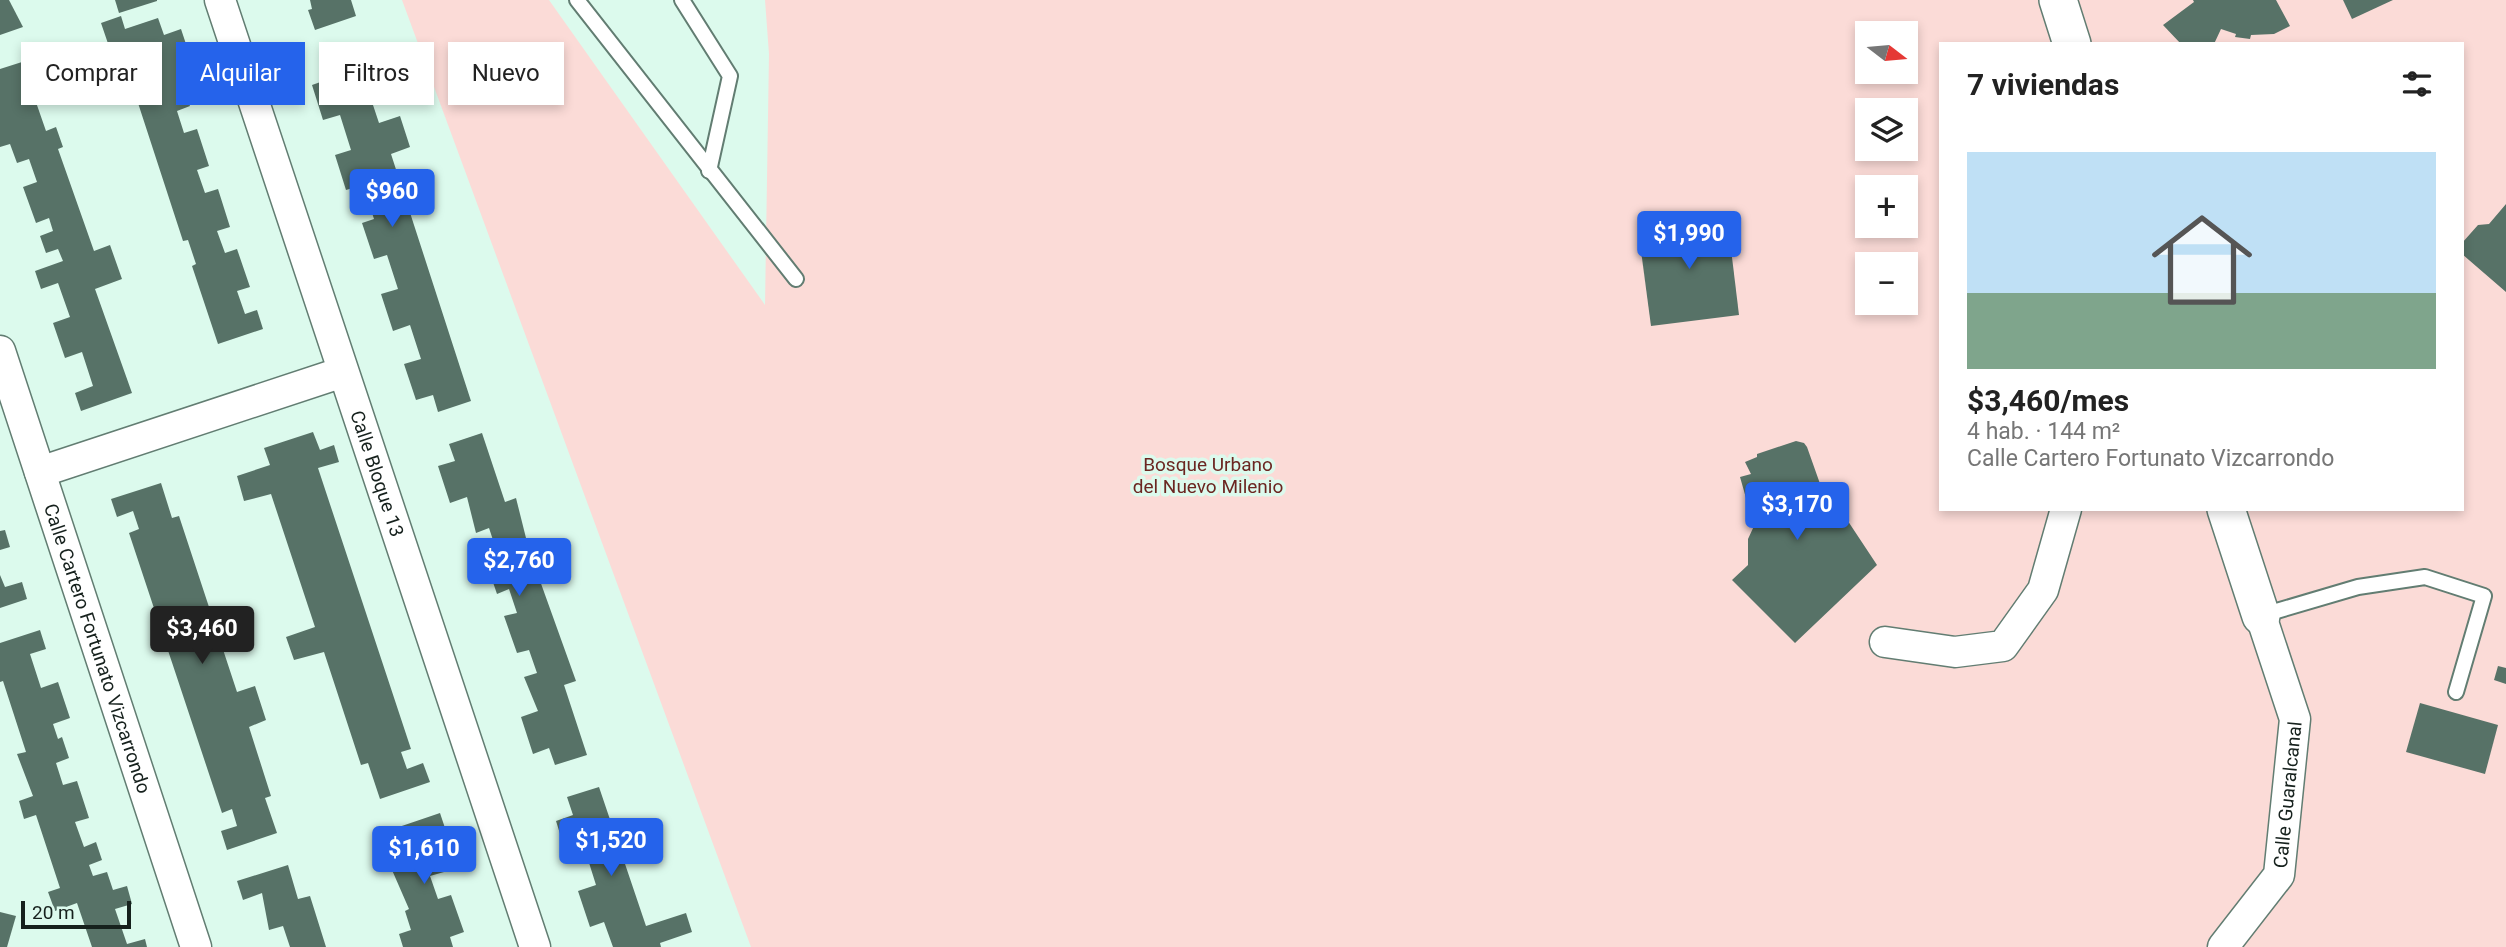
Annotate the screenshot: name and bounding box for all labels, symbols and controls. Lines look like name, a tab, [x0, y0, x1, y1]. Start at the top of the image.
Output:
north arrow	[1855, 21, 1918, 84]
map controls	[1855, 21, 1918, 315]
chip: Comprar	[21, 42, 162, 105]
chip: Alquilar	[176, 42, 305, 105]
chip: Filtros	[319, 42, 434, 105]
chip: Nuevo	[448, 42, 564, 105]
icon: filters	[2398, 65, 2436, 103]
text: 7 viviendas	[1967, 67, 2119, 102]
button: layers	[1855, 98, 1918, 161]
pin: $960	[351, 170, 433, 229]
button: +	[1855, 175, 1918, 238]
text: $960	[366, 178, 418, 205]
icon: home	[2139, 197, 2265, 323]
pin: $1,990	[1632, 212, 1746, 271]
text: $1,990	[1653, 220, 1725, 247]
button: −	[1855, 252, 1918, 315]
text: $3,460/mes	[1967, 383, 2129, 418]
street label: Calle Bloque 13	[345, 408, 409, 540]
text: 4 hab. · 144 m²	[1967, 418, 2120, 445]
text: Calle Cartero Fortunato Vizcarrondo	[1967, 445, 2334, 472]
park label: Bosque Urbano del Nuevo Milenio	[1133, 453, 1283, 498]
pin: $3,170	[1740, 482, 1854, 542]
text: $3,170	[1761, 491, 1833, 518]
street label: Calle Cartero Fortunato Vizcarrondo	[39, 501, 156, 796]
pin: $2,760	[462, 538, 576, 598]
text: $2,760	[483, 547, 555, 574]
pin: $3,460	[145, 606, 259, 666]
text: $3,460	[166, 615, 238, 642]
street label: Calle Guaralcanal	[2269, 720, 2307, 869]
pin: $1,520	[554, 818, 668, 878]
pin: $1,610	[367, 826, 481, 886]
text: $1,520	[575, 827, 647, 854]
text: $1,610	[388, 835, 460, 862]
scale bar	[21, 898, 131, 930]
text: 20 m	[32, 901, 75, 924]

